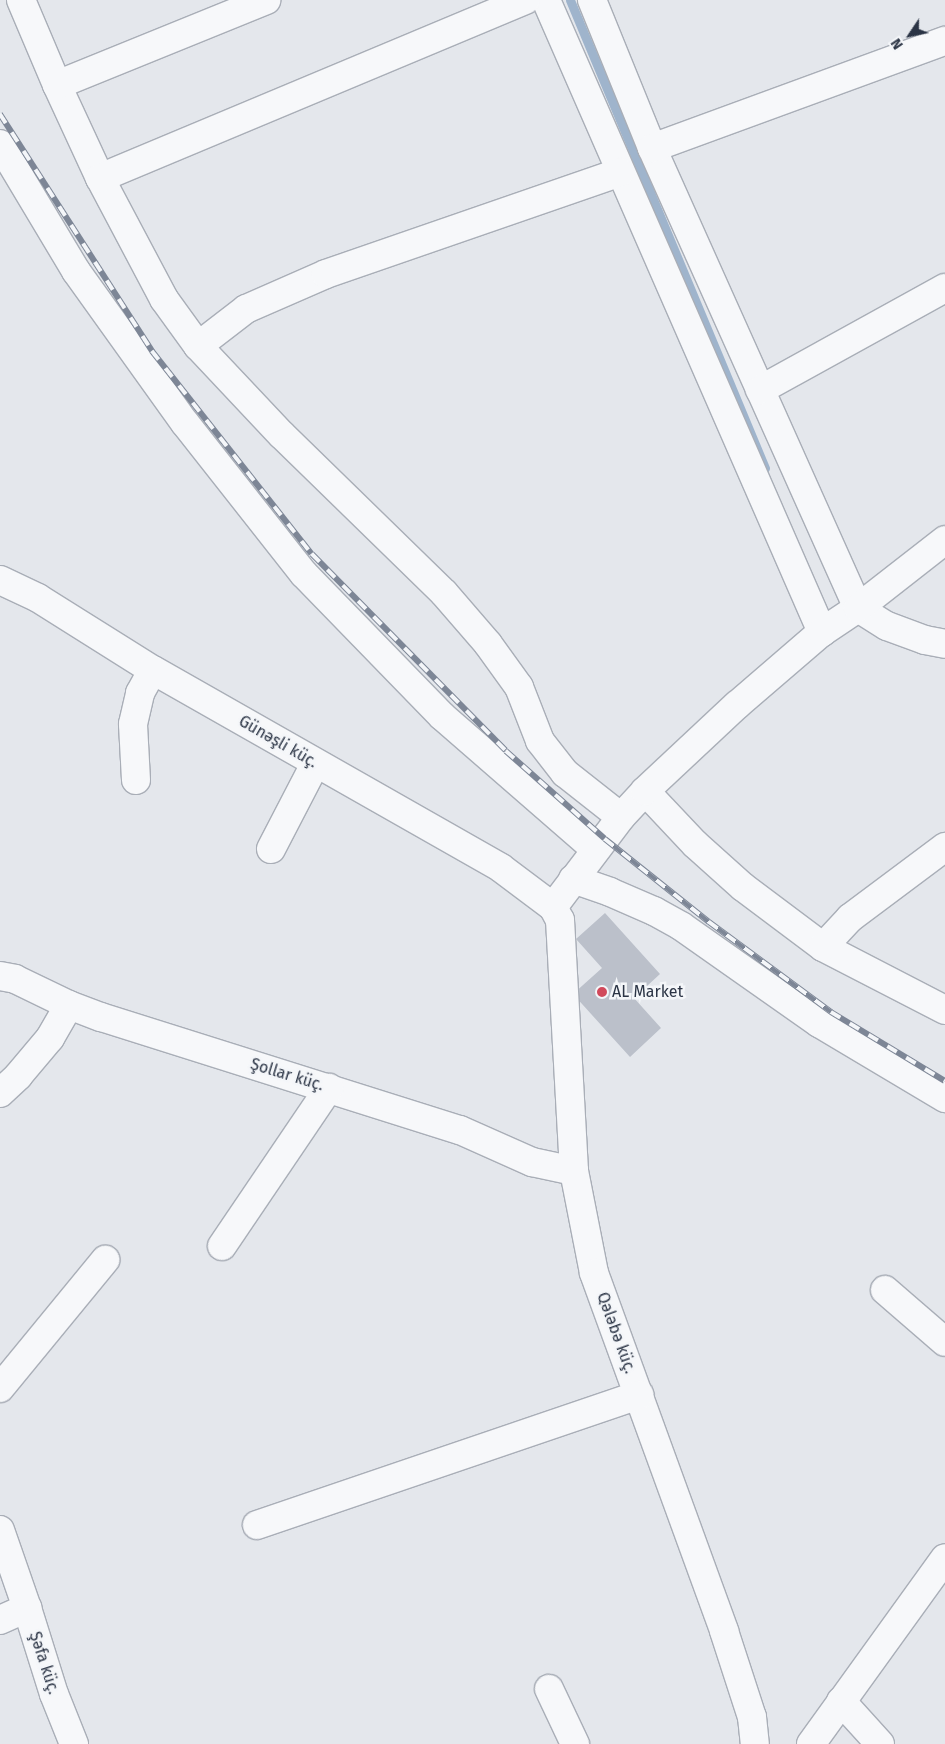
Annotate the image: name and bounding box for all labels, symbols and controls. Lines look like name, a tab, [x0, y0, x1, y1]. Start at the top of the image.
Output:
north arrow	[885, 10, 935, 60]
text: N	[888, 35, 907, 52]
street label: Günəşli küç.	[235, 712, 321, 772]
place label: AL Market	[612, 982, 683, 1002]
marker: AL Market	[596, 986, 608, 998]
street label: Şollar küç.	[248, 1055, 326, 1095]
street label: Qələbə küç.	[592, 1290, 640, 1376]
street label: Şəfa küç.	[25, 1629, 63, 1697]

